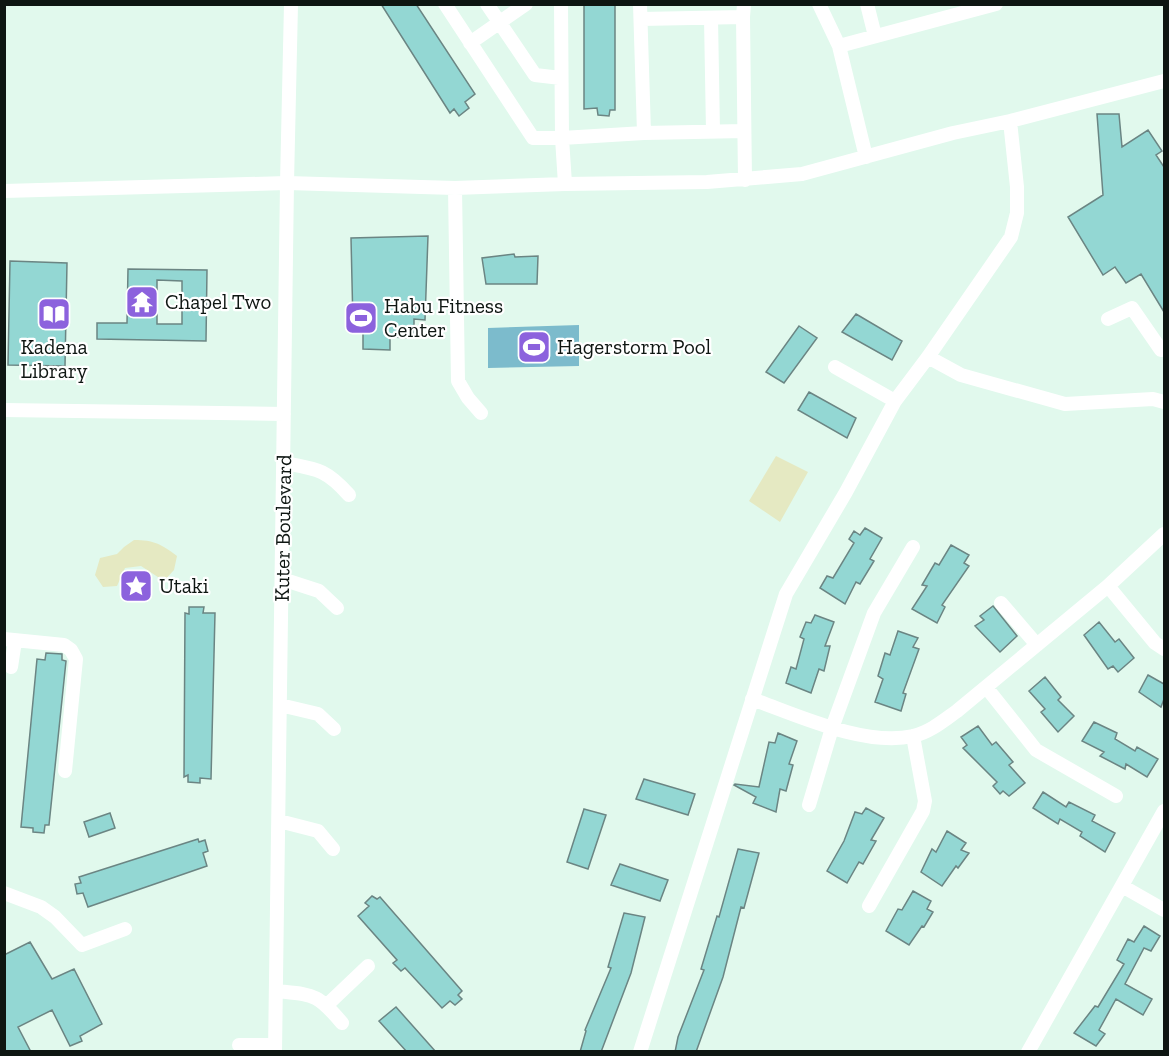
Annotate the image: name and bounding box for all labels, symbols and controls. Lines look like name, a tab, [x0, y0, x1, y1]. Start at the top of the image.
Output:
temple icon: Chapel Two	[124, 284, 160, 320]
place label: Chapel Two	[165, 289, 271, 314]
place label: Habu Fitness Center	[384, 293, 503, 342]
library icon: Kadena Library	[36, 296, 72, 332]
sports icon: Habu Fitness Center	[343, 300, 379, 336]
sports icon: Hagerstorm Pool	[516, 329, 552, 365]
place label: Kadena Library	[20, 334, 88, 383]
place label: Hagerstorm Pool	[557, 334, 712, 359]
street label: Kuter Boulevard	[269, 454, 296, 602]
place icon: Utaki	[118, 568, 154, 604]
place label: Utaki	[159, 573, 209, 598]

